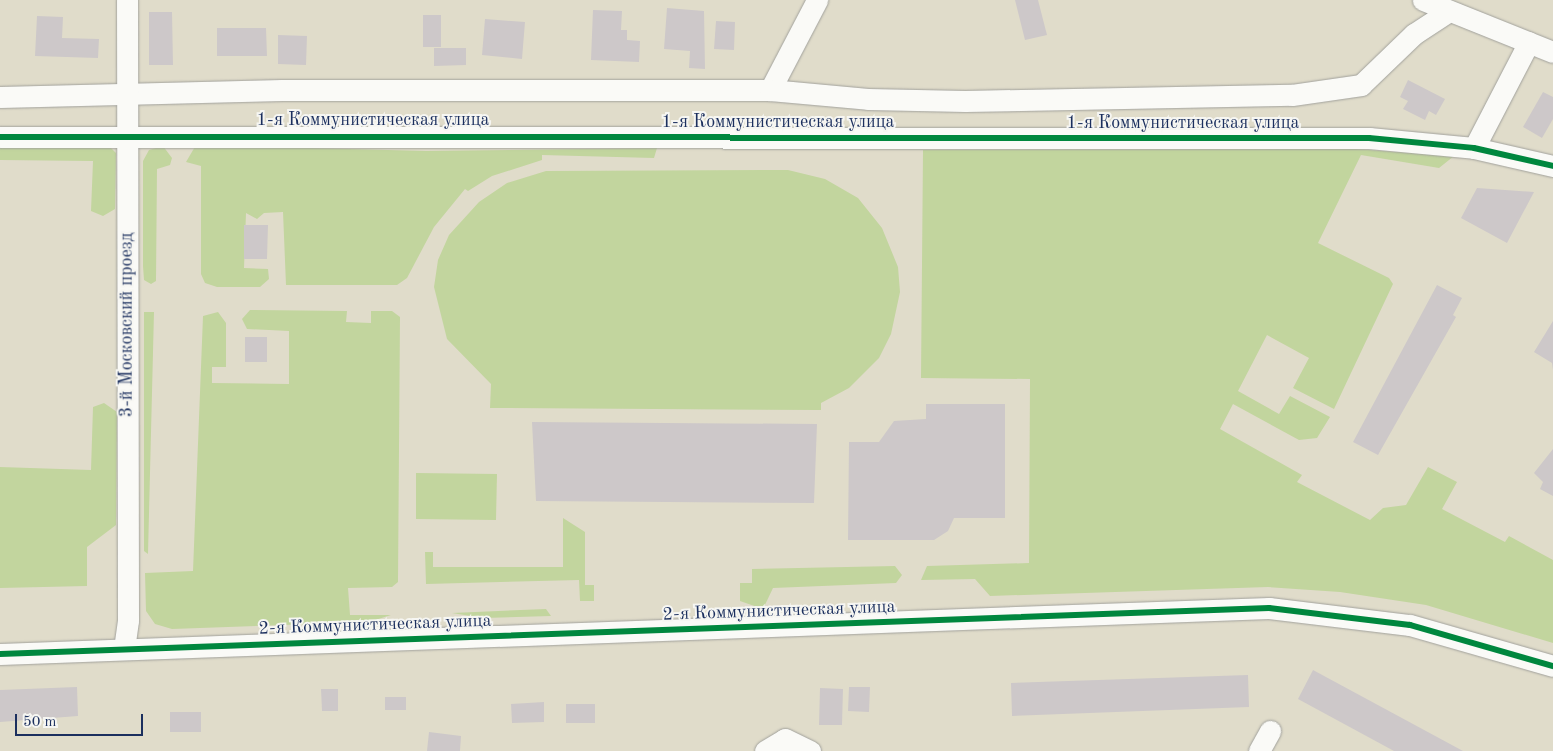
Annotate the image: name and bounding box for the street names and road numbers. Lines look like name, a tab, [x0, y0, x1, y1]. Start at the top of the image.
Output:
street label: 1-я Коммунистическая улица	[257, 109, 489, 131]
street label: 1-я Коммунистическая улица	[662, 111, 894, 133]
street label: 1-я Коммунистическая улица	[1067, 112, 1299, 134]
street label: 3-й Московский проезд	[116, 233, 138, 417]
street label: 2-я Коммунистическая улица	[662, 596, 896, 626]
street label: 2-я Коммунистическая улица	[258, 610, 492, 640]

